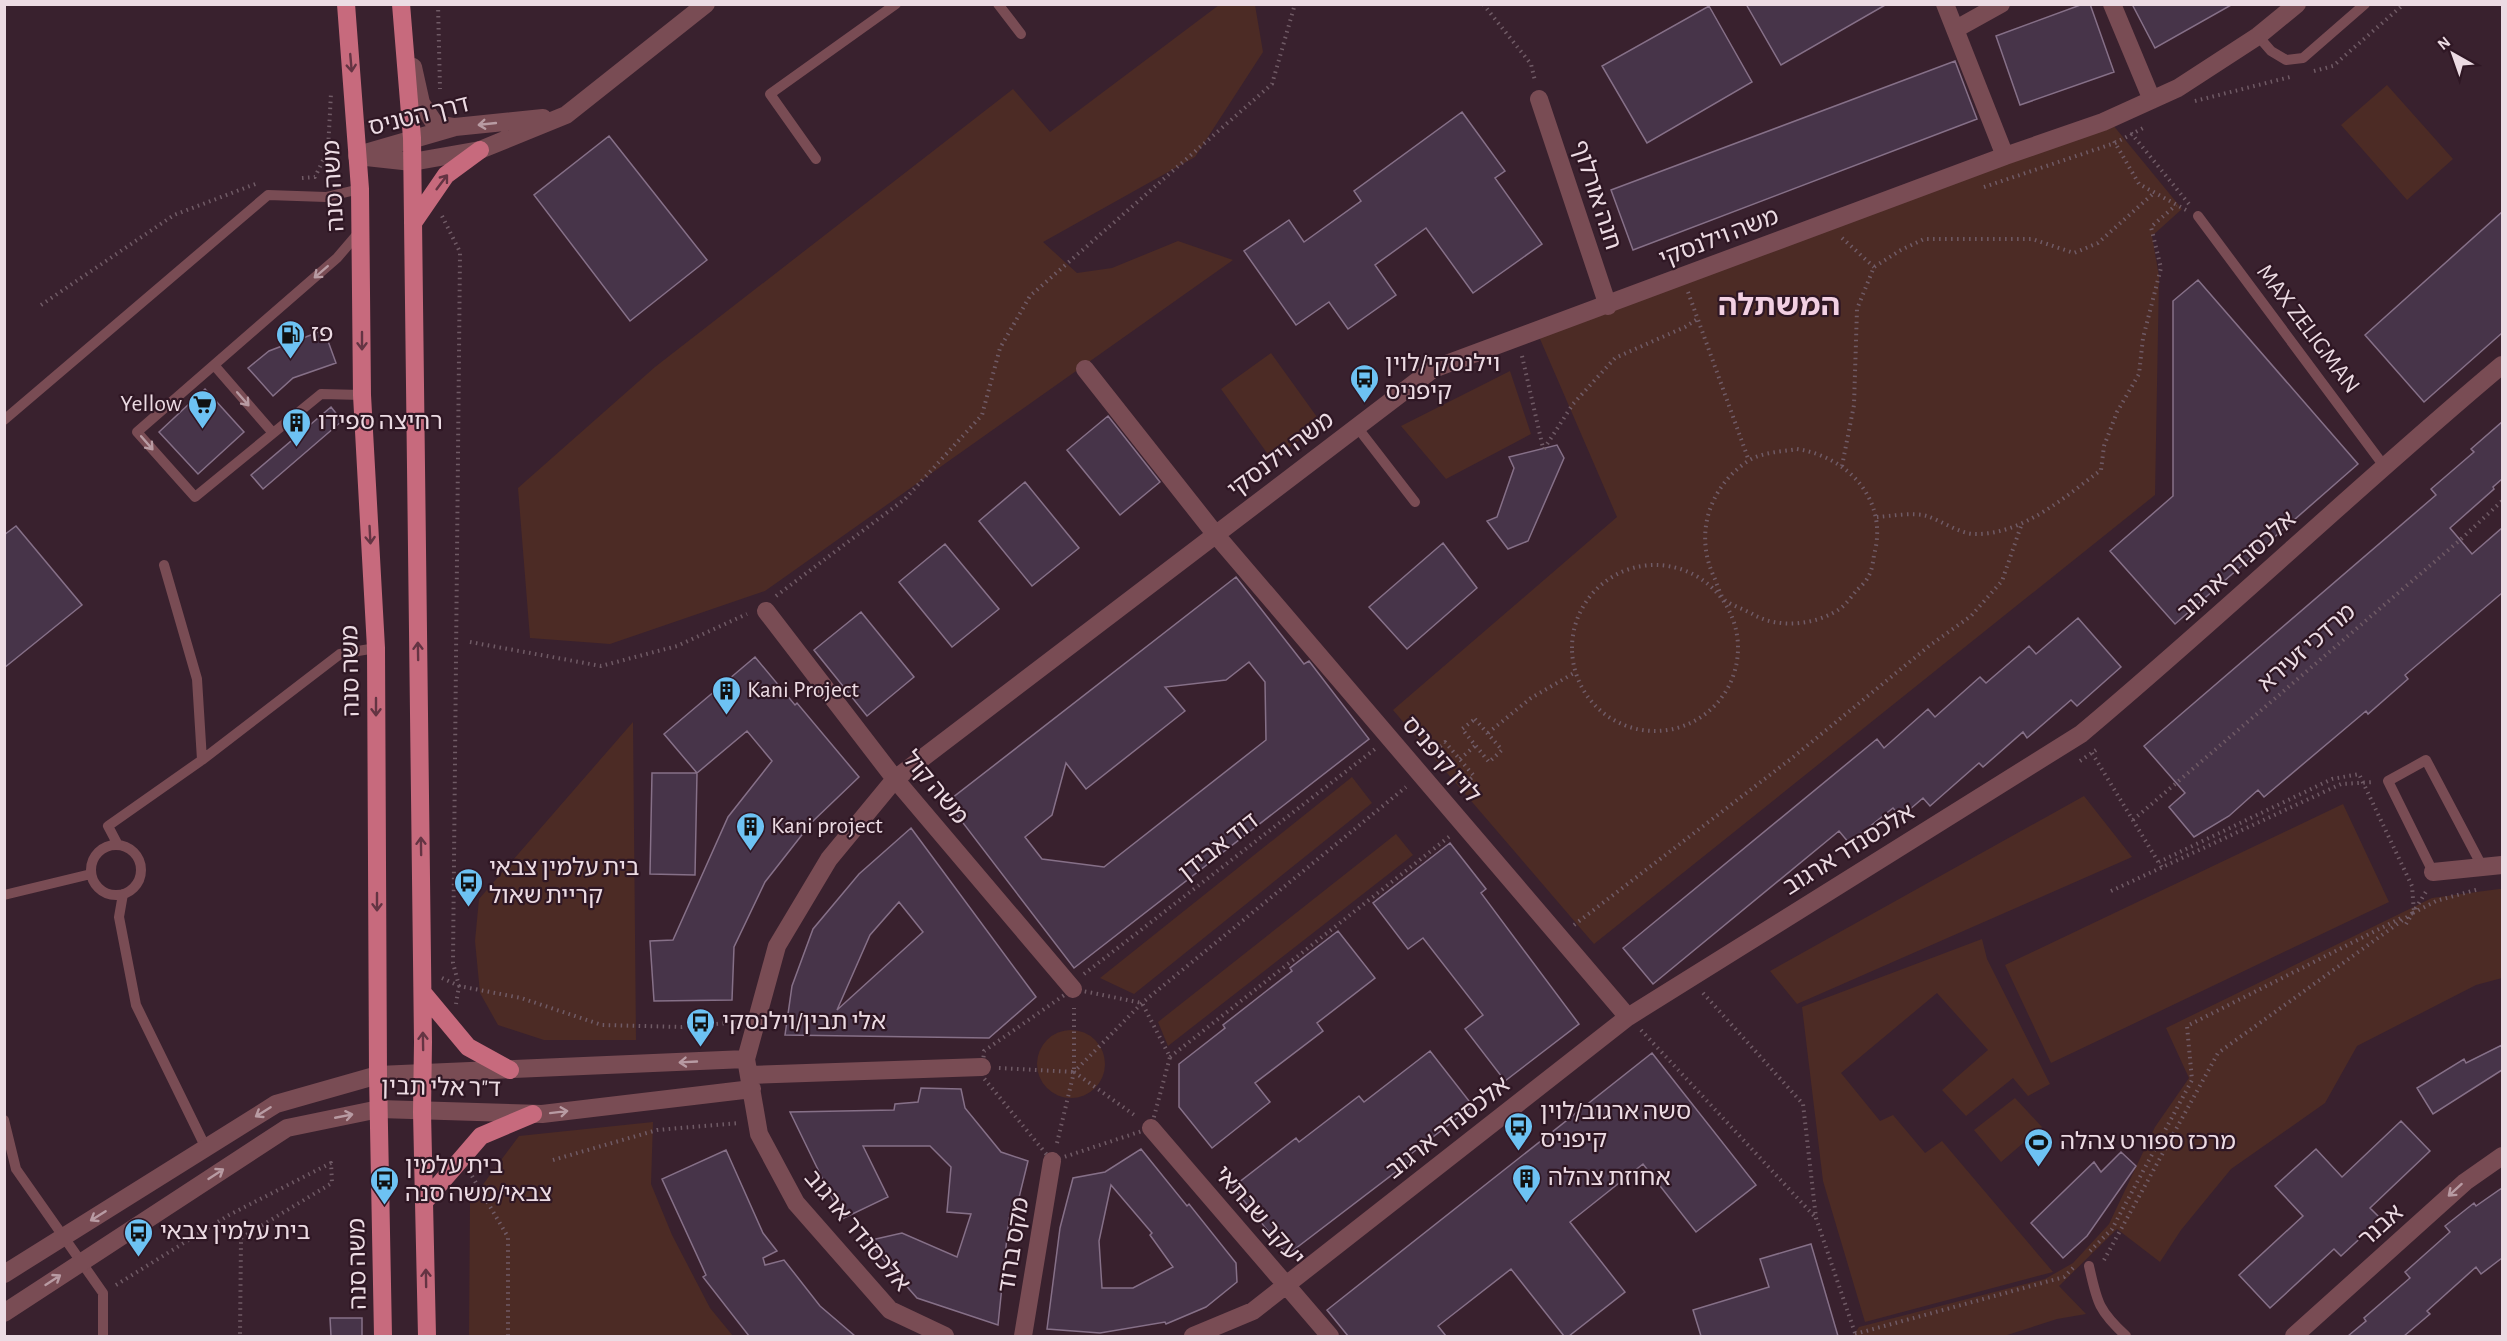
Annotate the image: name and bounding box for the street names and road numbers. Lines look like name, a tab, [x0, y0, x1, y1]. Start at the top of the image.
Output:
street label: דרך הטניס	[366, 92, 472, 140]
street label: חנה אורלוף	[1567, 137, 1625, 253]
street label: משה סנה	[320, 139, 348, 233]
street label: משה וילנסקי	[1656, 204, 1782, 272]
street label: MAX ZELIGMAN	[2252, 260, 2364, 398]
street label: משה וילנסקי	[1224, 408, 1338, 502]
street label: אלכסנדר ארגוב	[2173, 507, 2301, 625]
street label: מרדכי זעירא	[2254, 599, 2360, 697]
street label: משה סנה	[338, 625, 364, 717]
street label: לוין קיפניס	[1397, 712, 1485, 808]
street label: משה קול	[898, 747, 972, 829]
street label: אלכסנדר ארגוב	[1779, 800, 1919, 900]
street label: דוד אבידן	[1175, 809, 1263, 885]
street label: אלכסנדר ארגוב	[1382, 1072, 1514, 1184]
street label: ד"ר אלי תבין	[381, 1075, 501, 1101]
street label: יעקב שבתאי	[1210, 1162, 1308, 1270]
street label: אלכסנדר ארגוב	[800, 1166, 914, 1296]
street label: מקס ברוד	[995, 1196, 1033, 1294]
street label: אבנר	[2354, 1200, 2408, 1252]
street label: משה סנה	[345, 1218, 371, 1310]

